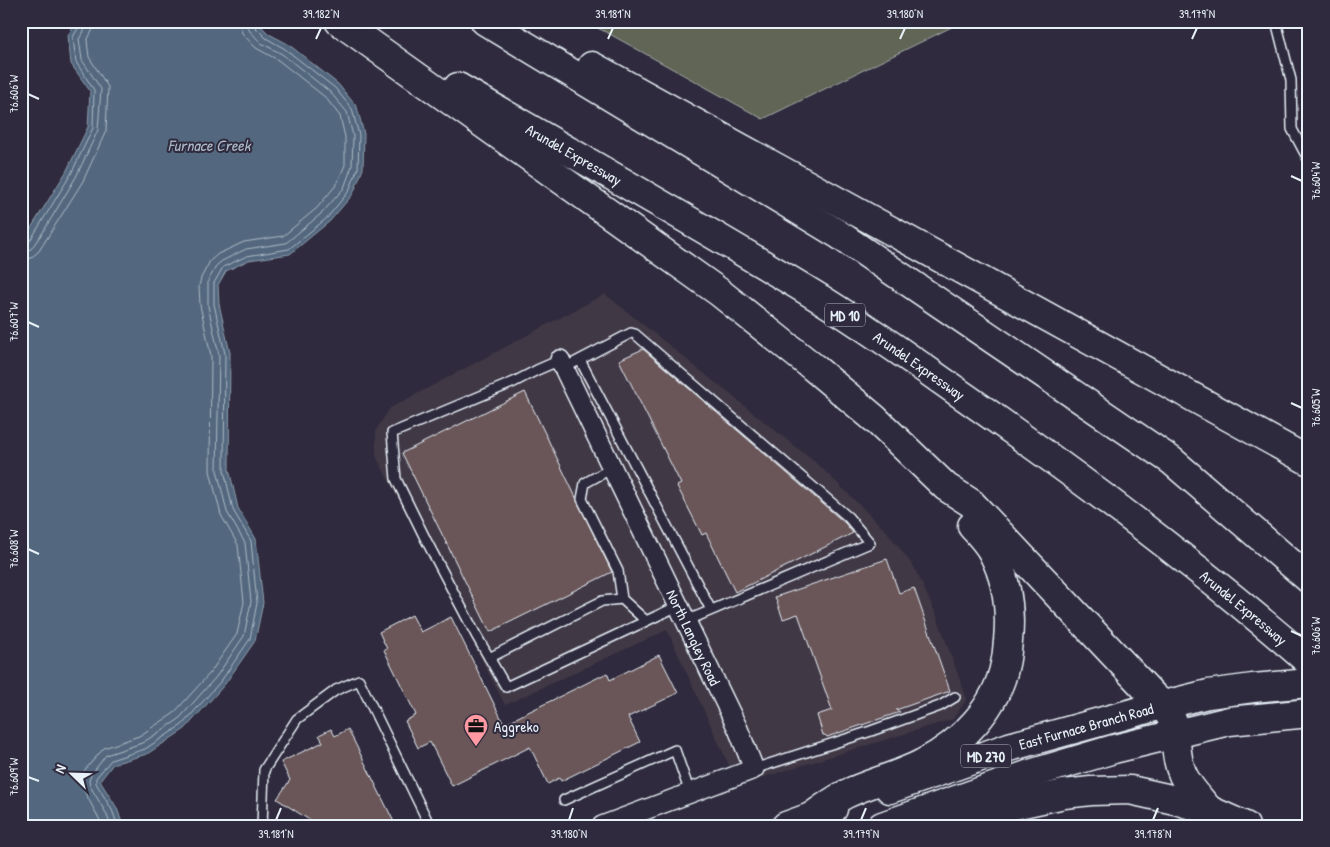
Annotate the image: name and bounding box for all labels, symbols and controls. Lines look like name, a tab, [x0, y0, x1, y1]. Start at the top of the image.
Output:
text: 39.182°N	[303, 5, 339, 22]
text: 39.181°N	[595, 5, 631, 22]
text: 39.180°N	[887, 5, 923, 22]
text: 39.179°N	[1179, 5, 1215, 22]
text: 76.606°W	[5, 74, 22, 113]
street label: Arundel Expressway	[522, 118, 626, 190]
water label: Furnace Creek	[168, 134, 252, 156]
text: 76.604°W	[1307, 161, 1324, 200]
text: 76.607°W	[5, 302, 22, 342]
road number: MD 10	[825, 304, 865, 326]
street label: Arundel Expressway	[869, 326, 970, 405]
text: 76.605°W	[1307, 388, 1324, 427]
text: 76.608°W	[5, 529, 22, 568]
street label: Arundel Expressway	[1196, 565, 1292, 650]
street label: North Langley Road	[662, 586, 726, 689]
text: 76.606°W	[1307, 616, 1324, 655]
street label: East Furnace Branch Road	[1016, 697, 1155, 754]
office icon: Aggreko	[463, 713, 489, 747]
place label: Aggreko	[494, 716, 539, 737]
road number: MD 270	[961, 744, 1011, 768]
north arrow	[48, 750, 98, 800]
text: 76.609°W	[5, 757, 22, 796]
text: N	[49, 761, 70, 776]
text: 39.181°N	[258, 825, 294, 842]
text: 39.180°N	[551, 825, 587, 842]
text: 39.179°N	[843, 825, 879, 842]
text: 39.178°N	[1134, 825, 1172, 842]

